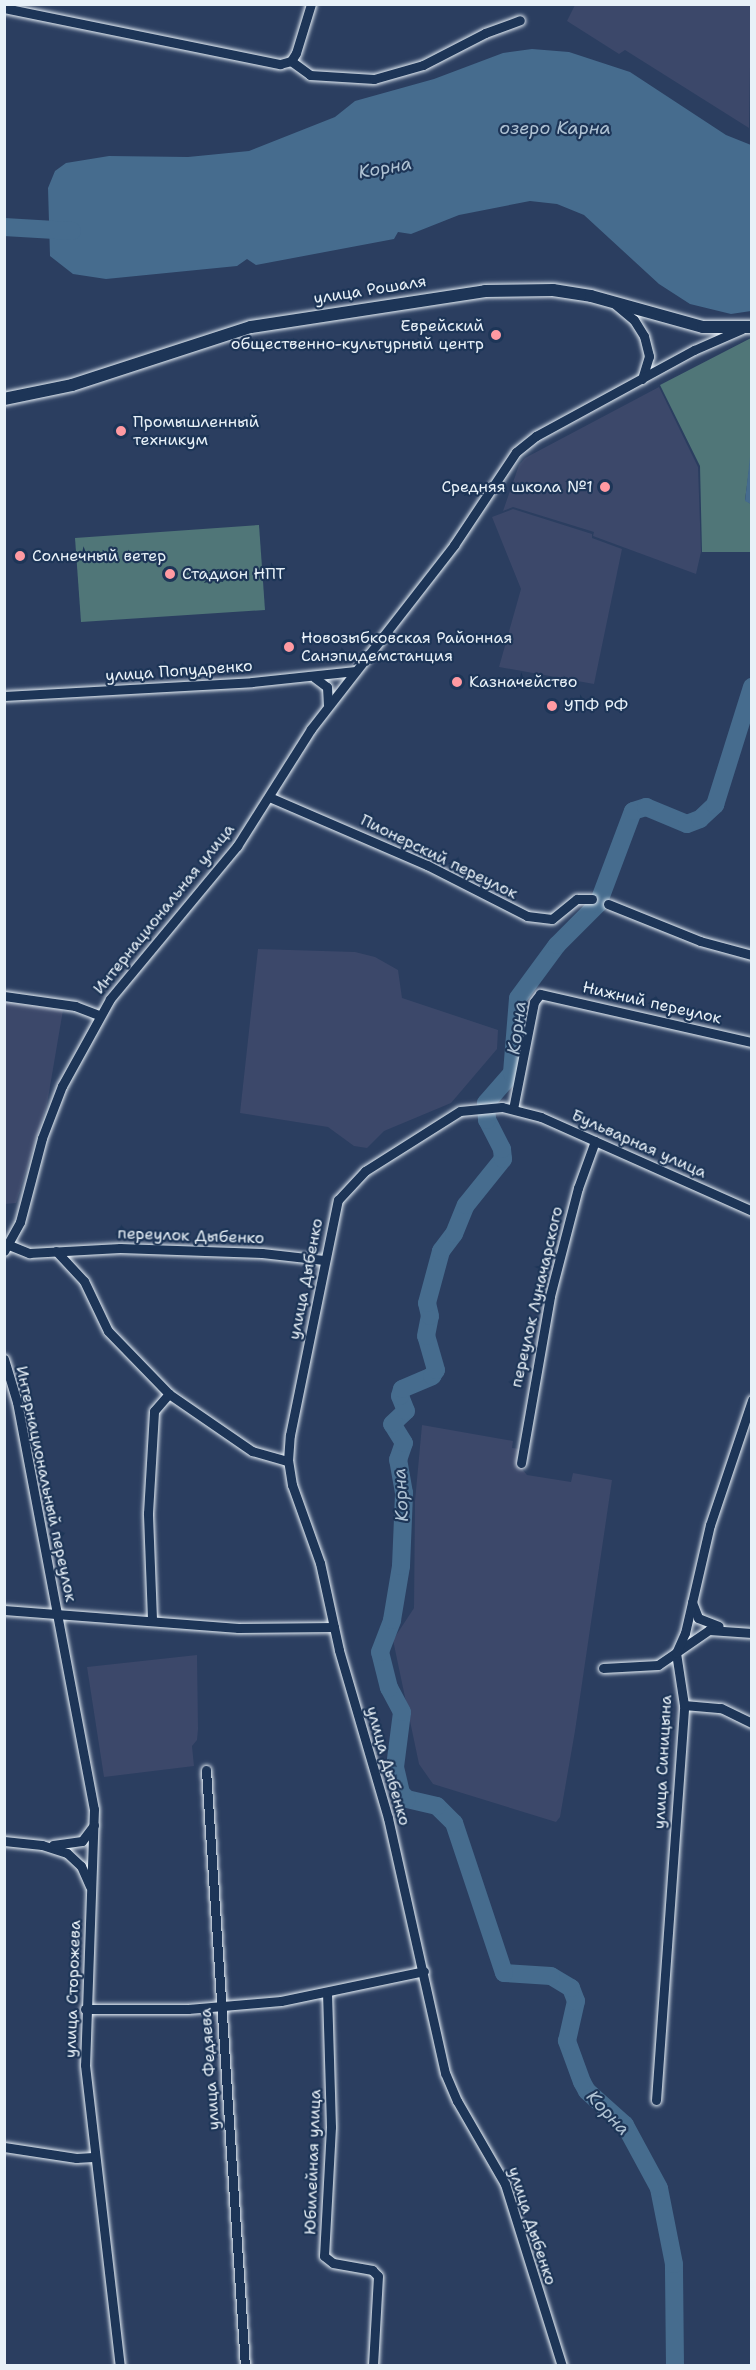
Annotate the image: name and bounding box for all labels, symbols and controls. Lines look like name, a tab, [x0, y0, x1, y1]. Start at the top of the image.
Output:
water label: озеро Карна	[499, 117, 611, 139]
water label: Корна	[357, 153, 413, 183]
street label: улица Рошаля	[312, 272, 428, 308]
place label: Еврейский общественно-культурный центр	[231, 316, 484, 354]
marker: Еврейский общественно-культурный центр	[489, 328, 503, 342]
place label: Промышленный техникум	[133, 412, 259, 450]
marker: Промышленный техникум	[114, 424, 128, 438]
place label: Средняя школа №1	[442, 477, 593, 497]
marker: Средняя школа №1	[598, 480, 612, 494]
place label: Солнечный ветер	[32, 546, 166, 566]
marker: Солнечный ветер	[13, 549, 27, 563]
place label: Стадион НПТ	[182, 564, 285, 584]
marker: Стадион НПТ	[163, 567, 177, 581]
place label: Новозыбковская Районная Санэпидемстанция	[301, 628, 512, 666]
marker: Новозыбковская Районная Санэпидемстанция	[282, 640, 296, 654]
street label: улица Попудренко	[105, 656, 253, 686]
place label: Казначейство	[469, 672, 577, 692]
marker: Казначейство	[450, 675, 464, 689]
place label: УПФ РФ	[564, 696, 628, 716]
marker: УПФ РФ	[545, 699, 559, 713]
street label: Пионерский переулок	[357, 811, 521, 903]
street label: Интернациональная улица	[89, 820, 239, 998]
street label: Нижний переулок	[581, 978, 723, 1028]
water label: Корна	[503, 1000, 531, 1056]
street label: Бульварная улица	[569, 1106, 709, 1182]
street label: переулок Луначарского	[507, 1205, 567, 1389]
street label: улица Дыбенко	[285, 1217, 327, 1341]
street label: переулок Дыбенко	[117, 1224, 265, 1248]
street label: Интернациональный переулок	[12, 1364, 80, 1604]
water label: Корна	[389, 1468, 413, 1522]
street label: улица Синицына	[650, 1694, 676, 1830]
street label: улица Дыбенко	[362, 1704, 414, 1828]
street label: улица Сторожева	[61, 1920, 85, 2058]
street label: улица Федяева	[196, 2007, 224, 2131]
water label: Корна	[582, 2086, 634, 2140]
street label: Юбилейная улица	[301, 2089, 325, 2235]
street label: улица Дыбенко	[504, 2164, 560, 2288]

